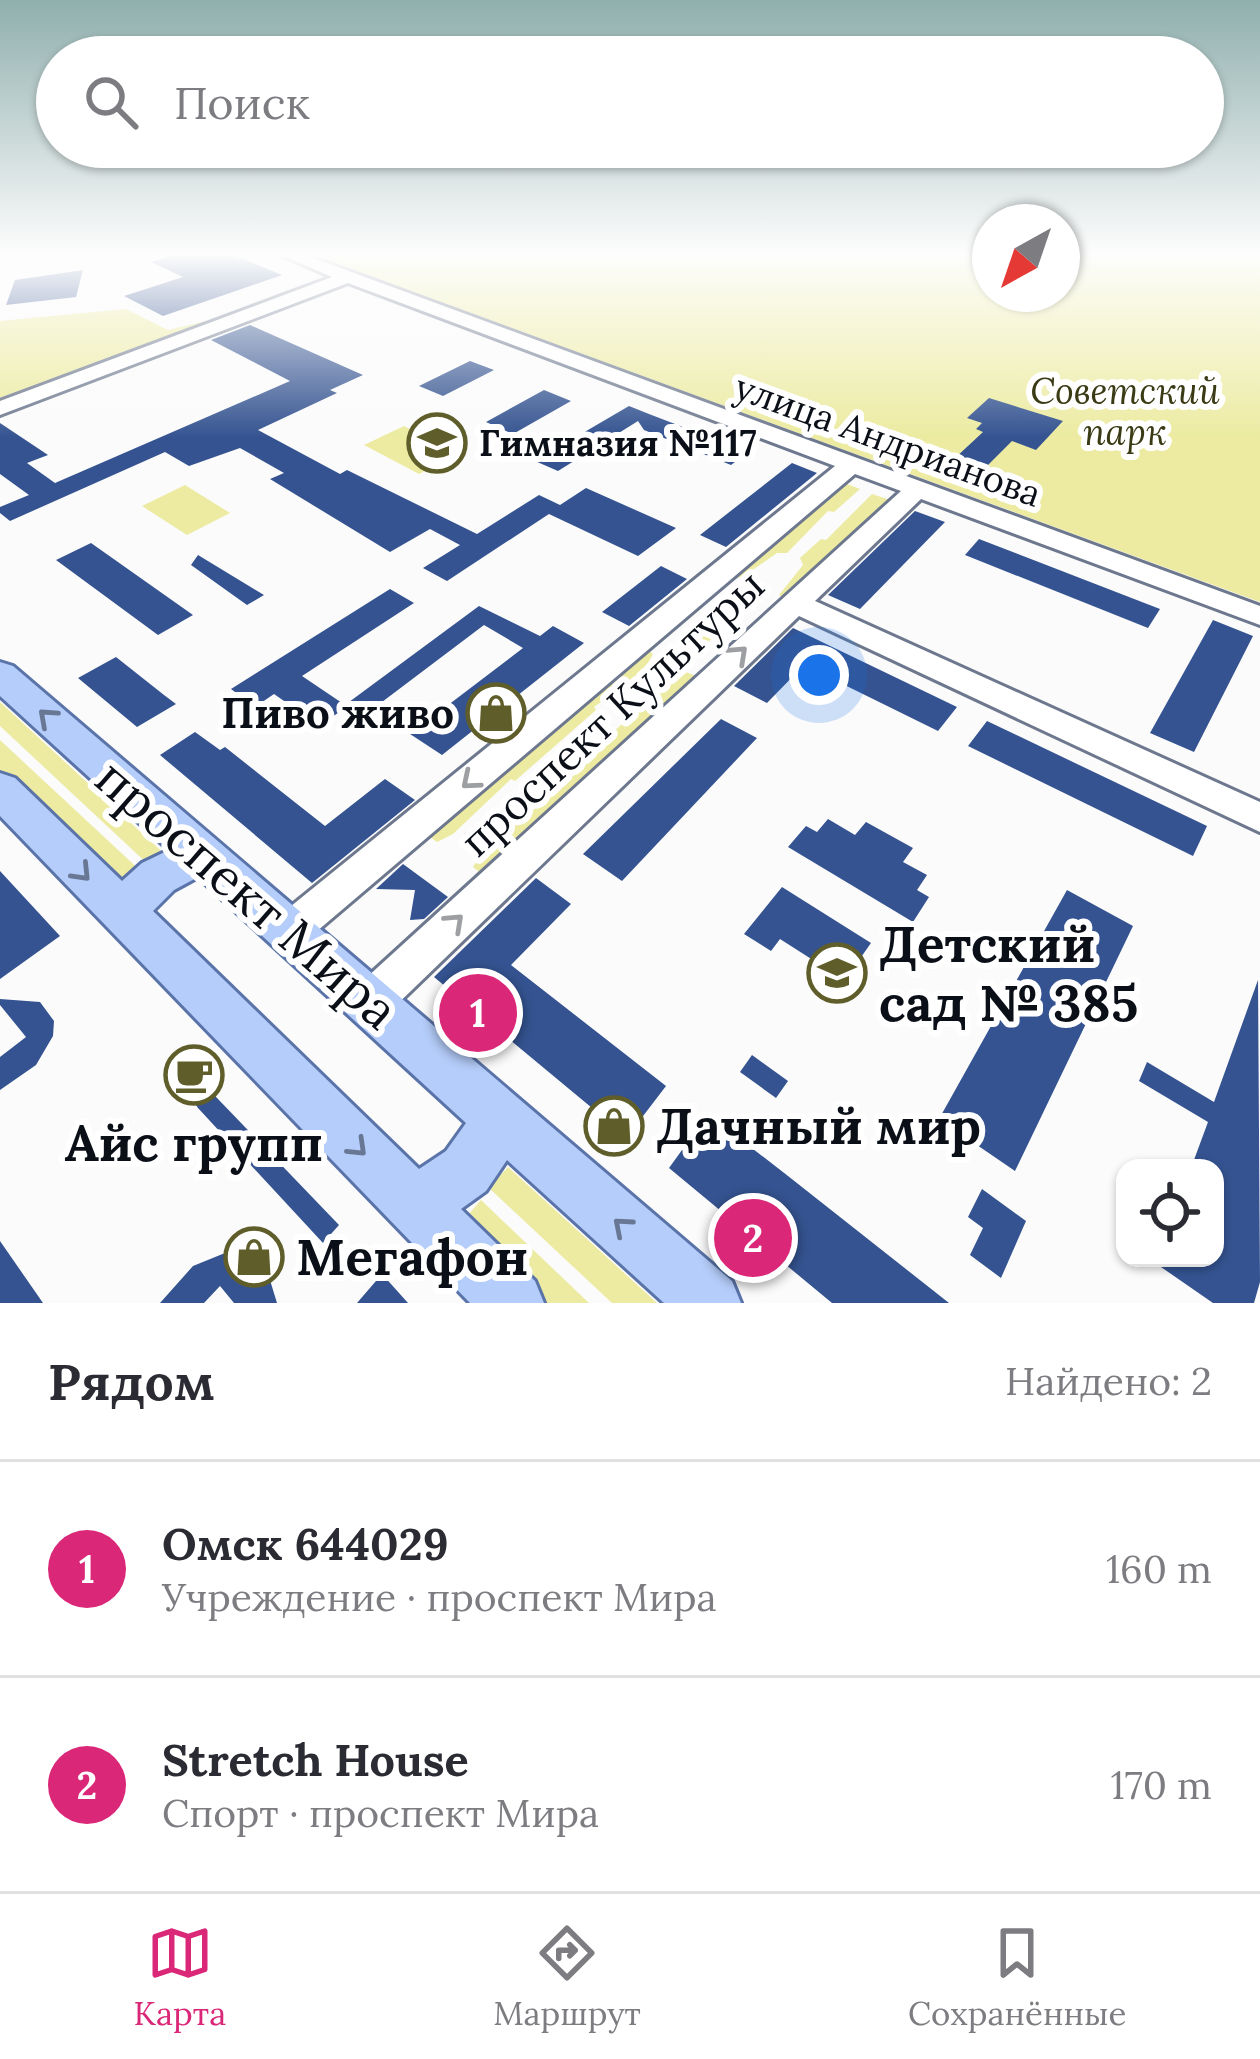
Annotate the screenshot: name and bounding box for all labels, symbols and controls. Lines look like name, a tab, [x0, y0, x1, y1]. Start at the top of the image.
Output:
search box	[36, 36, 1224, 168]
icon: search	[78, 69, 144, 135]
text: Поиск	[174, 74, 310, 131]
north arrow	[972, 204, 1080, 312]
street label: улица Андрианова	[729, 363, 1047, 517]
park label: Советский парк	[1030, 368, 1220, 455]
school or university icon: Гимназия №117	[406, 412, 468, 474]
place label: Гимназия №117	[479, 420, 757, 466]
street label: проспект Культуры	[449, 558, 775, 868]
your location	[789, 645, 849, 705]
one-way arrow	[726, 647, 747, 669]
shop icon: Пиво живо	[465, 682, 527, 744]
place label: Пиво живо	[221, 686, 454, 740]
one-way arrow	[39, 710, 60, 731]
street label: проспект Мира	[83, 745, 412, 1043]
one-way arrow	[462, 767, 484, 789]
one-way arrow	[68, 859, 90, 881]
place label: Детский сад № 385	[879, 911, 1138, 1035]
one-way arrow	[442, 915, 463, 936]
school or university icon: Детский сад № 385	[806, 942, 868, 1004]
pin: 1	[439, 968, 517, 1058]
cafe icon: Айс групп	[163, 1044, 225, 1106]
place label: Дачный мир	[656, 1093, 981, 1158]
shop icon: Дачный мир	[583, 1095, 645, 1157]
place label: Айс групп	[65, 1110, 323, 1175]
one-way arrow	[344, 1134, 365, 1156]
map controls	[1116, 1159, 1224, 1267]
button: locate	[1116, 1159, 1224, 1267]
pin: 2	[714, 1193, 792, 1283]
one-way arrow	[614, 1219, 636, 1240]
place label: Мегафон	[296, 1224, 529, 1289]
shop icon: Мегафон	[223, 1226, 285, 1288]
text: Рядом	[48, 1349, 214, 1414]
text: Найдено: 2	[1005, 1356, 1212, 1406]
text: Омск 644029	[162, 1515, 449, 1572]
text: 1	[79, 1544, 95, 1594]
text: 160 m	[1106, 1544, 1212, 1594]
text: Учреждение · проспект Мира	[162, 1572, 717, 1622]
text: Stretch House	[162, 1731, 469, 1788]
text: 2	[77, 1760, 97, 1810]
text: 170 m	[1110, 1760, 1212, 1810]
text: Спорт · проспект Мира	[162, 1788, 599, 1838]
tab: Карта	[134, 1920, 226, 2034]
tab: Маршрут	[493, 1920, 641, 2034]
tab: Сохранённые	[908, 1920, 1126, 2034]

